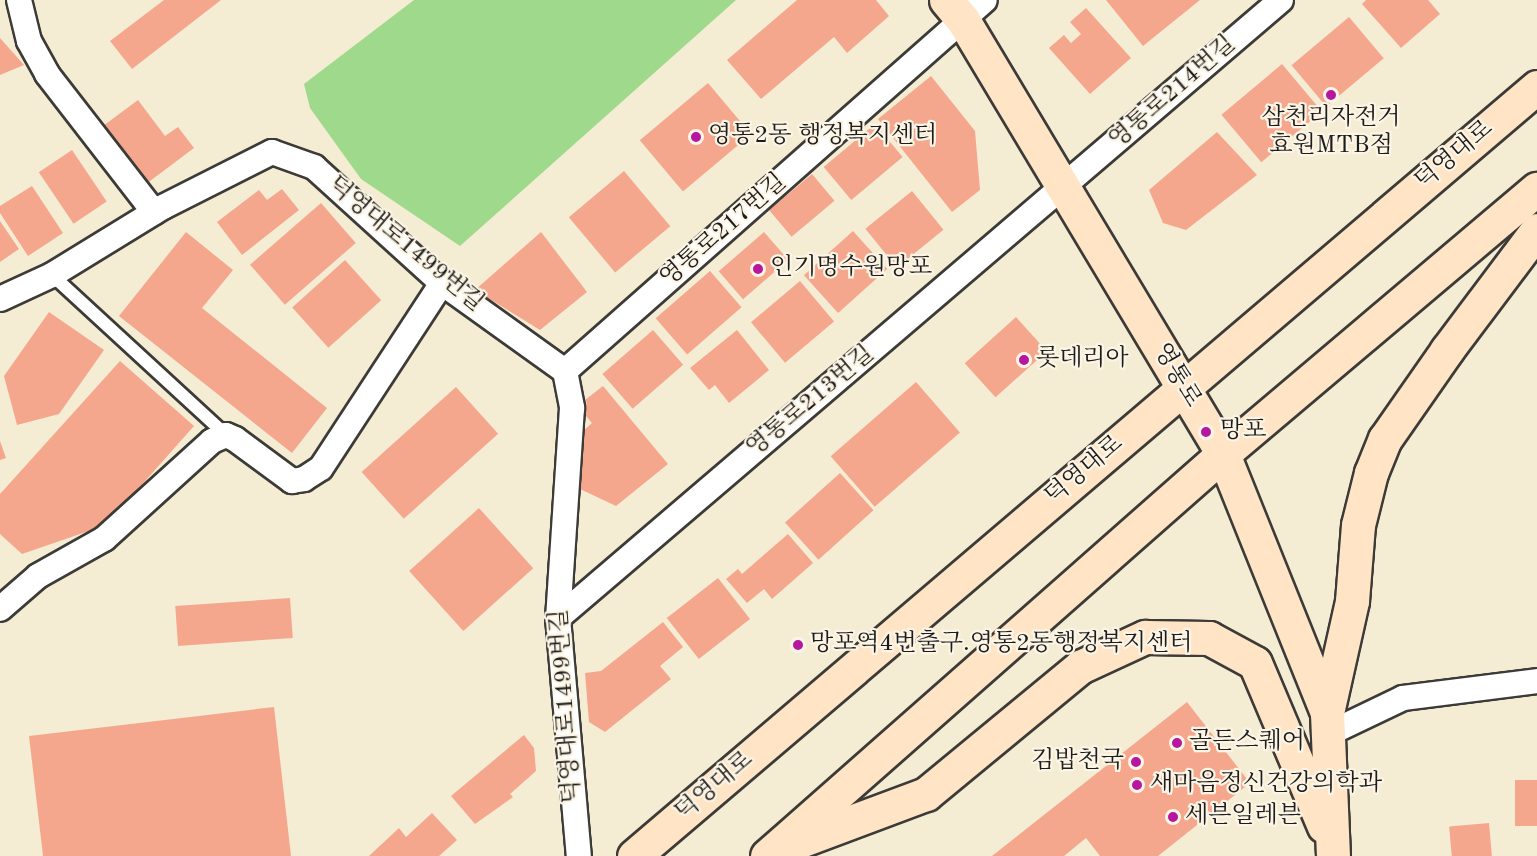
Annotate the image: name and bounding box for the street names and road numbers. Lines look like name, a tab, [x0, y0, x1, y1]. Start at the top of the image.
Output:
street label: 영통로214번길	[1104, 30, 1242, 156]
street label: 덕영대로	[1410, 115, 1500, 197]
street label: 영통로217번길	[655, 168, 793, 294]
street label: 덕영대로1499번길	[321, 171, 489, 319]
street label: 영통로	[1146, 339, 1206, 413]
street label: 영통로213번길	[741, 340, 881, 464]
street label: 덕영대로	[1040, 430, 1130, 512]
street label: 덕영대로1499번길	[546, 608, 588, 804]
street label: 덕영대로	[670, 746, 760, 828]

